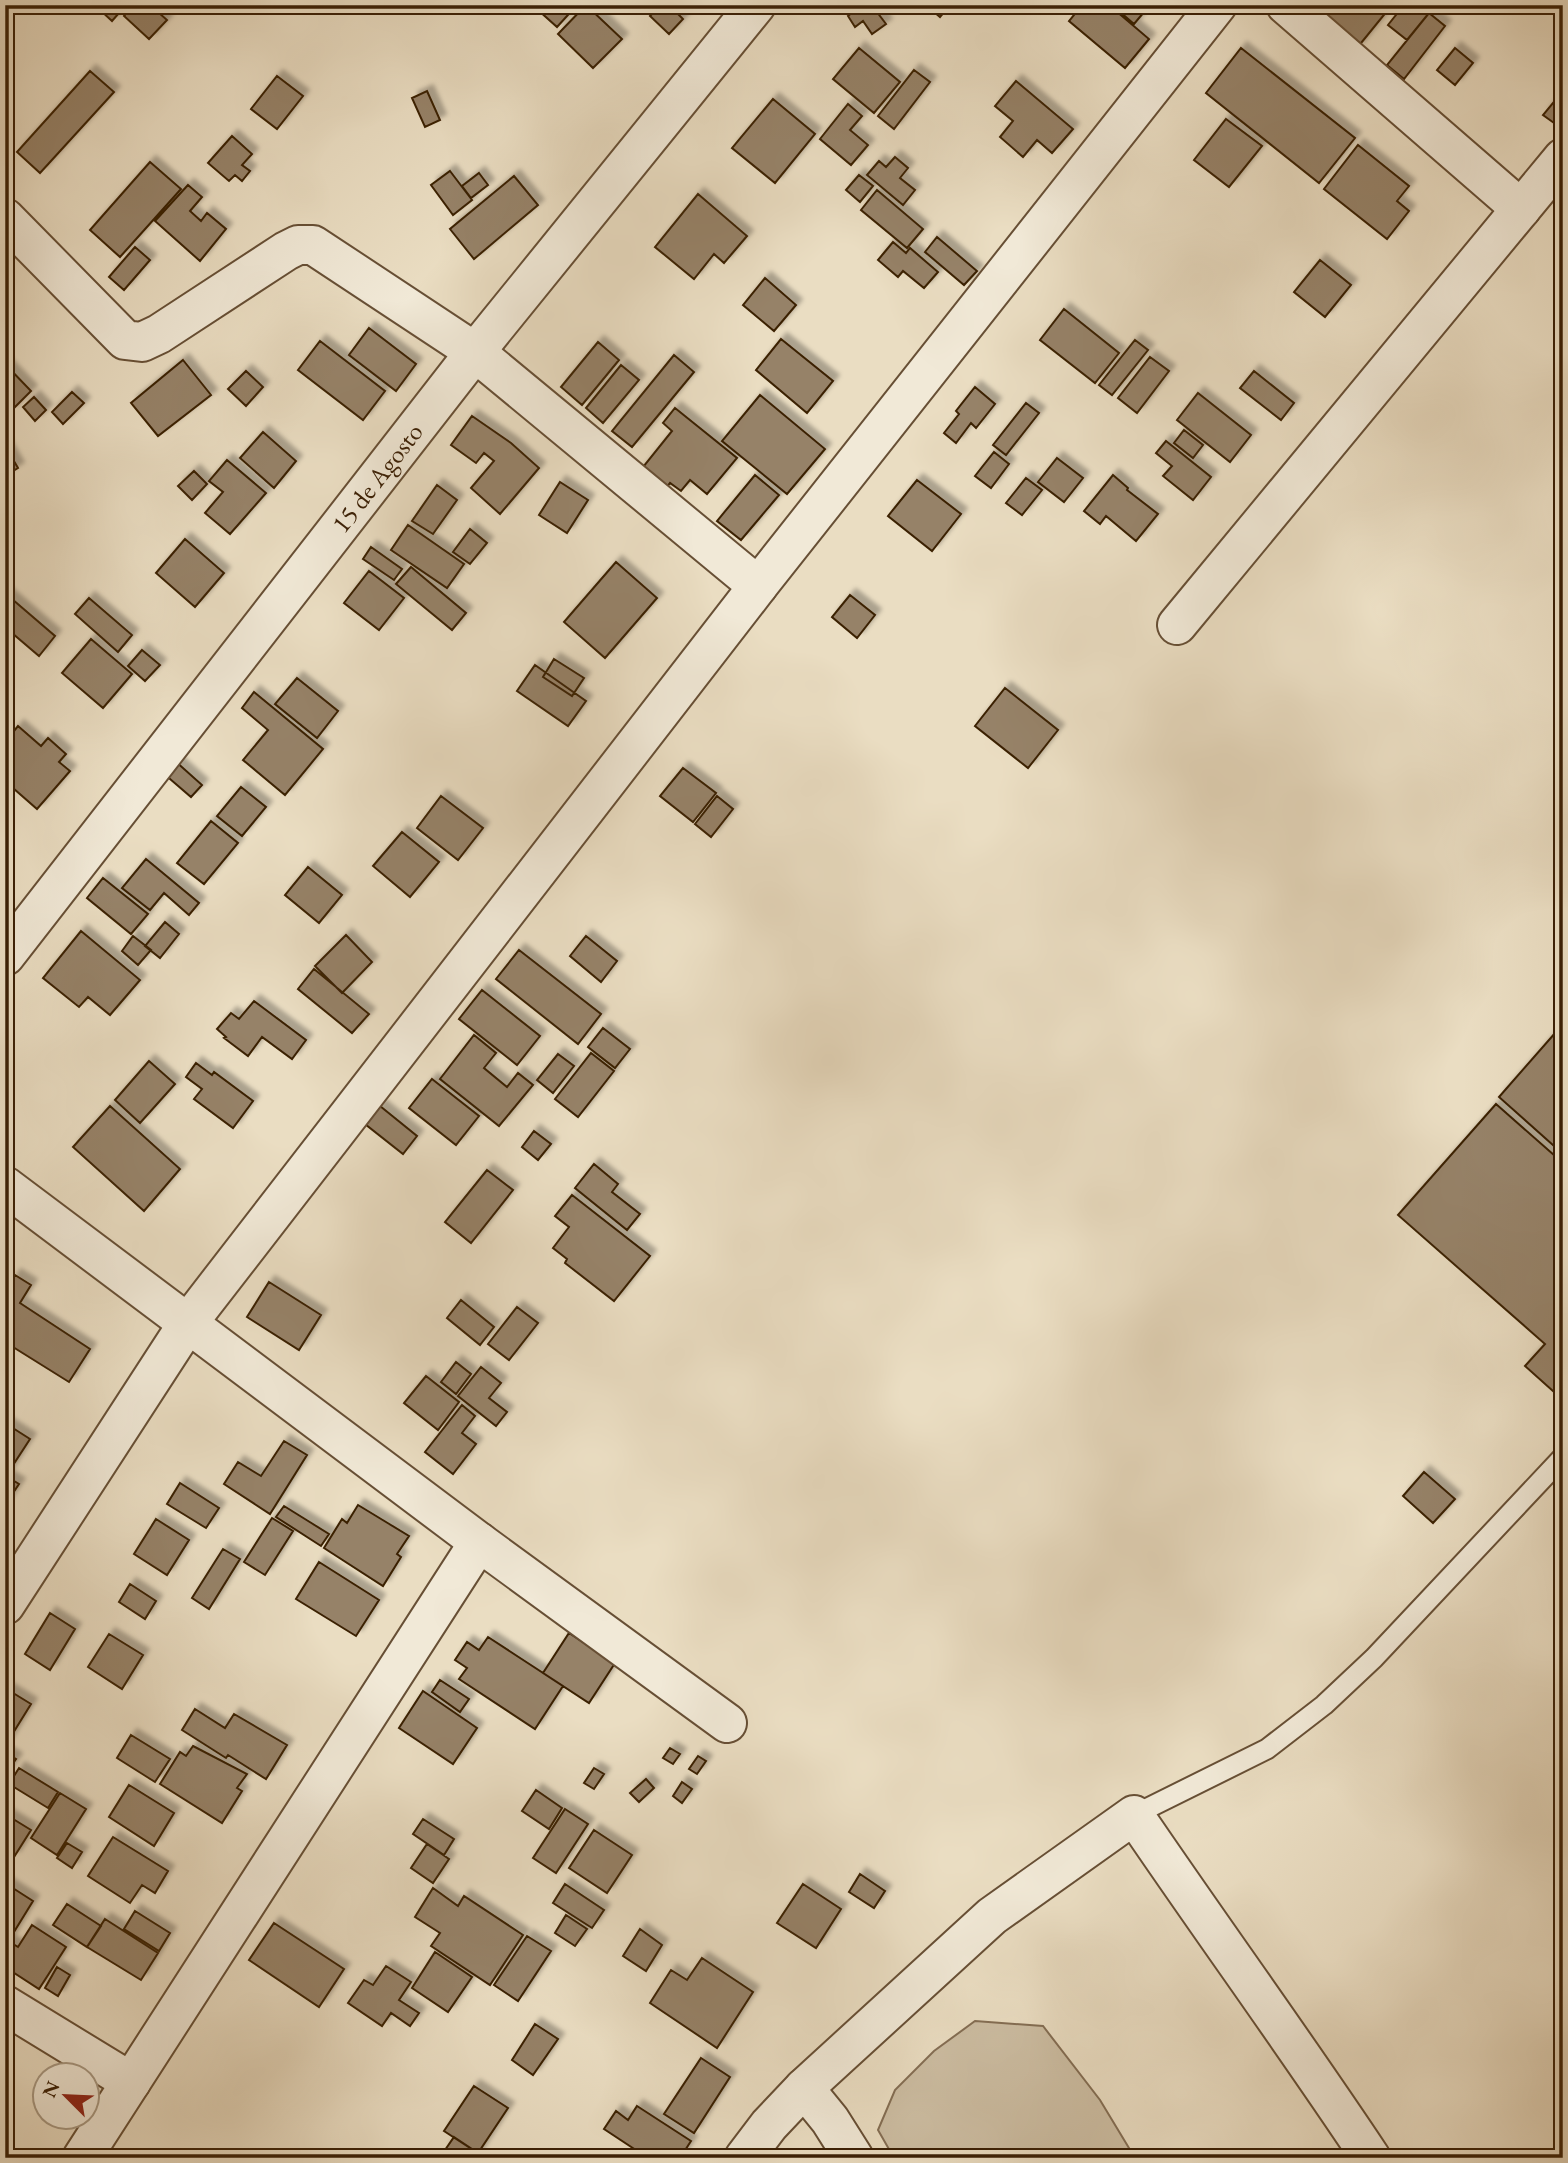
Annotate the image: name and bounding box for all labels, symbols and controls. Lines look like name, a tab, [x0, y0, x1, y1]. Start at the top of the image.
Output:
street label: 15 de Agosto	[324, 416, 431, 540]
north arrow	[32, 2062, 102, 2132]
text: N	[36, 2077, 66, 2101]

